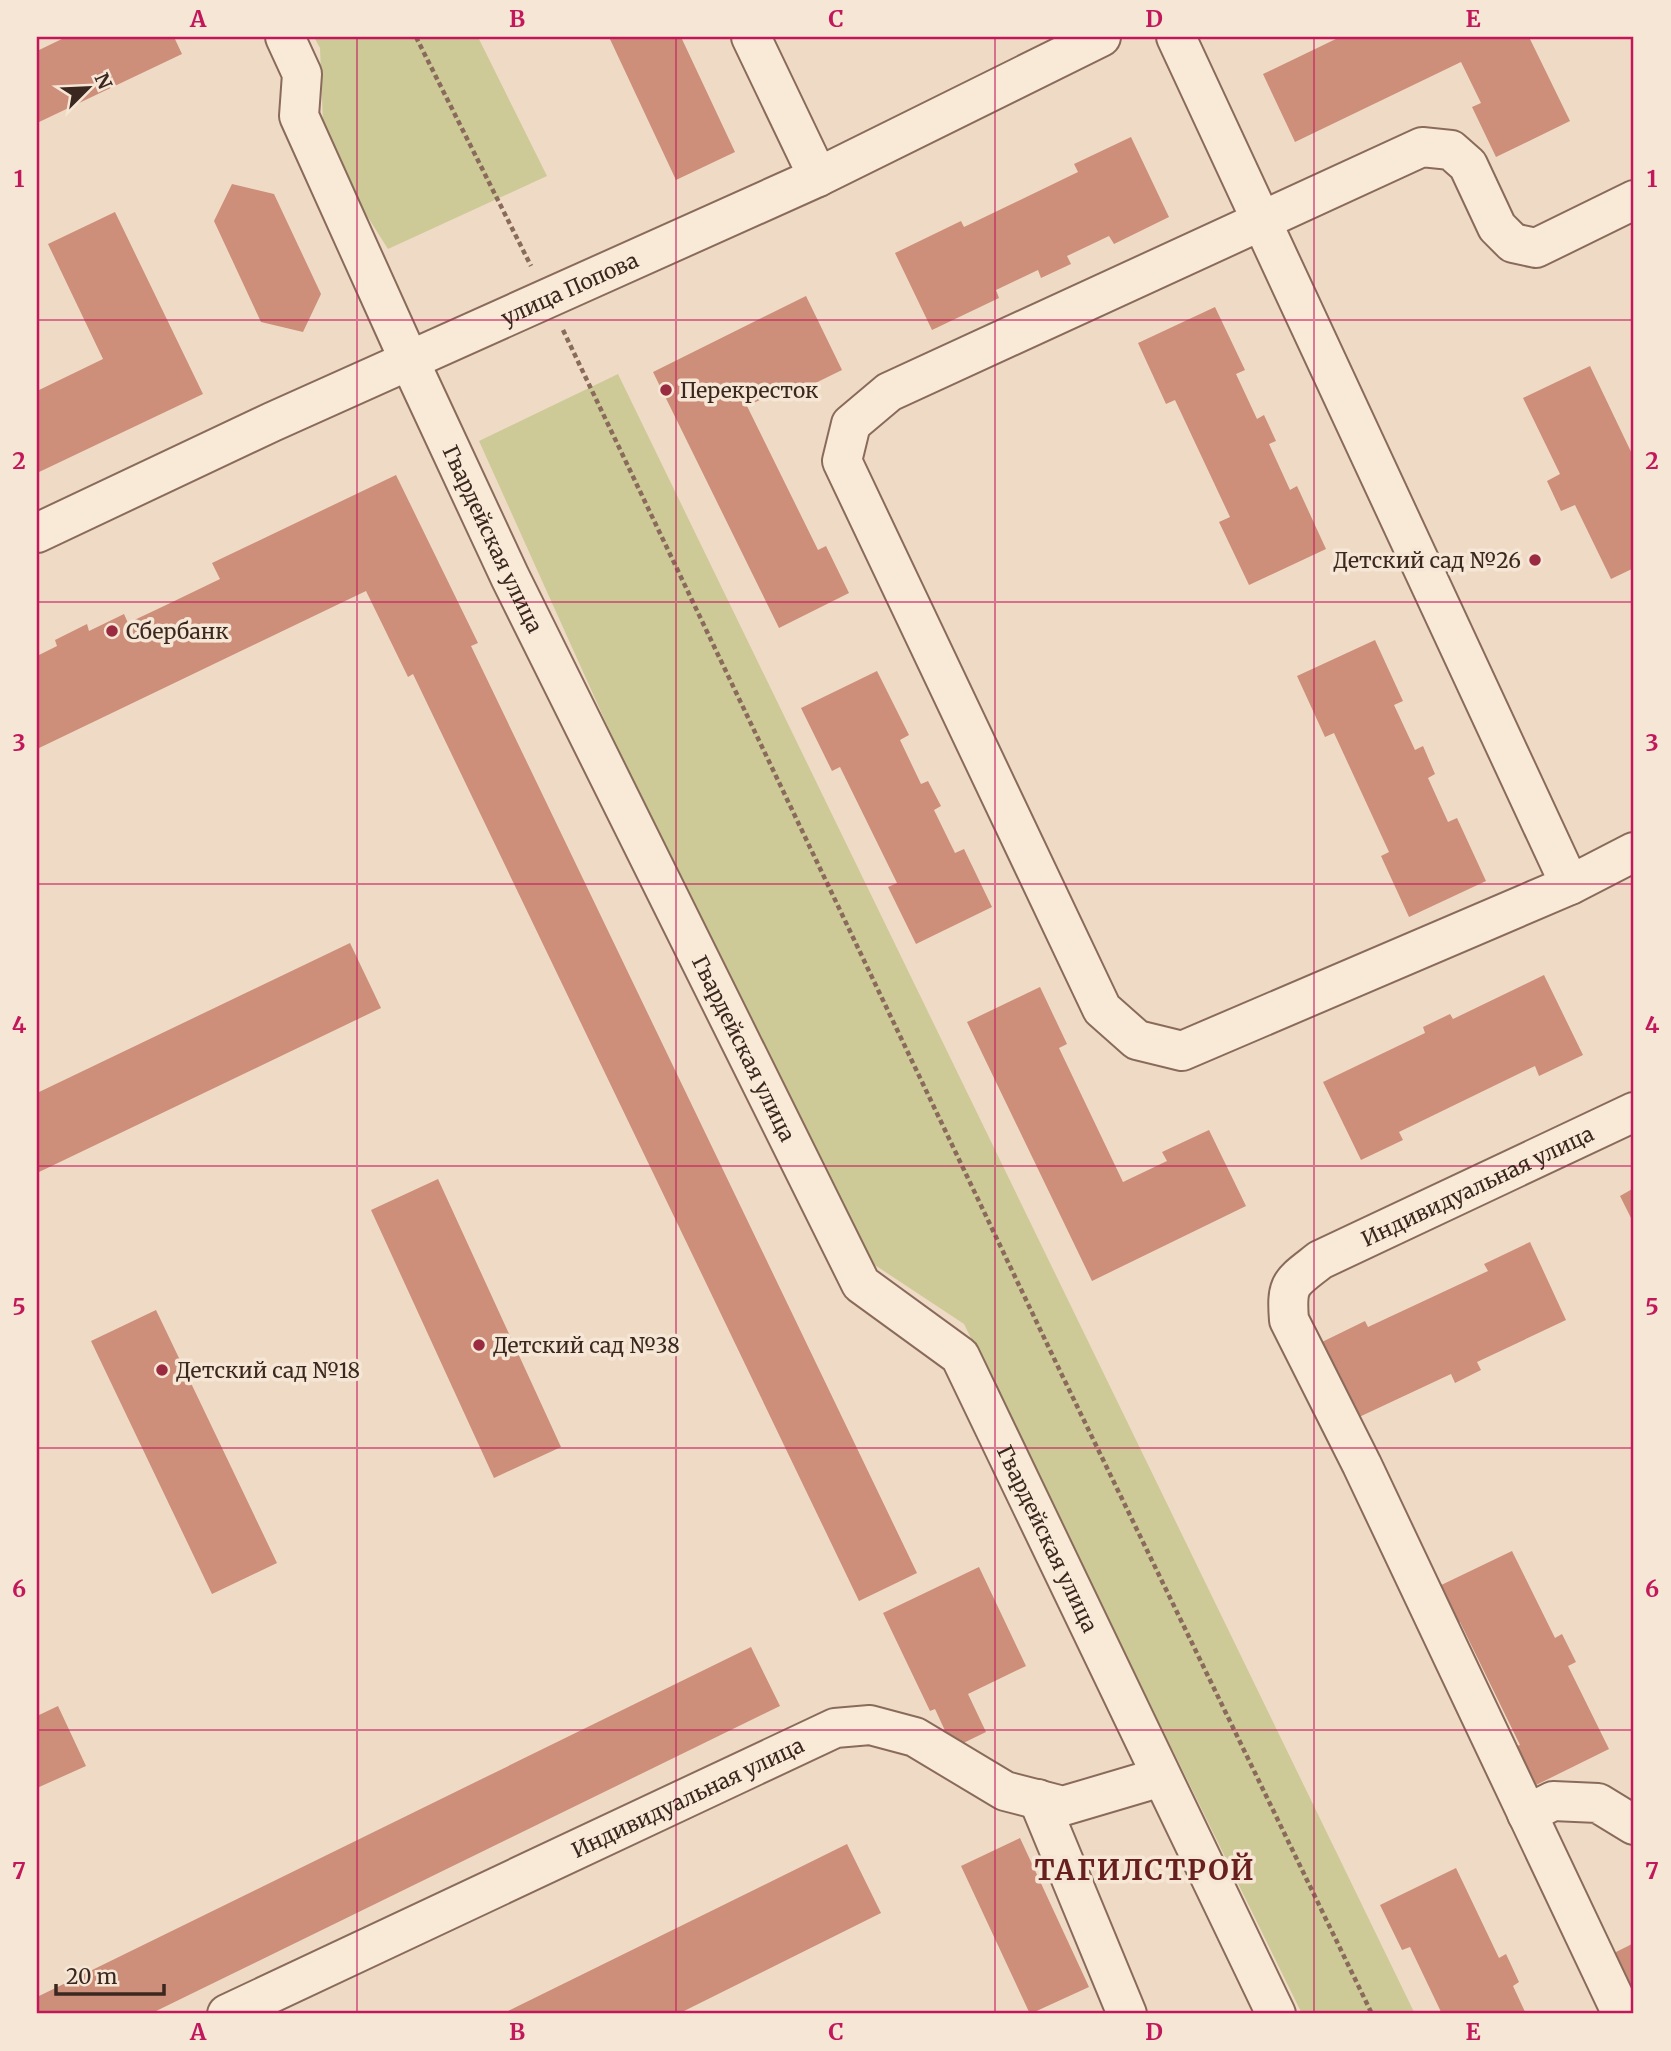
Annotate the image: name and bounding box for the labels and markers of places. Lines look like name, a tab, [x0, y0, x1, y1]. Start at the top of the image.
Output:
place label: Перекресток	[680, 377, 818, 404]
marker: Перекресток	[658, 382, 674, 398]
place label: Детский сад №26	[1333, 547, 1521, 574]
marker: Детский сад №26	[1527, 552, 1543, 568]
place label: Сбербанк	[126, 618, 229, 645]
marker: Сбербанк	[104, 623, 120, 639]
place label: Детский сад №38	[493, 1332, 680, 1359]
marker: Детский сад №38	[471, 1337, 487, 1353]
place label: Детский сад №18	[176, 1357, 360, 1384]
marker: Детский сад №18	[154, 1362, 170, 1378]

